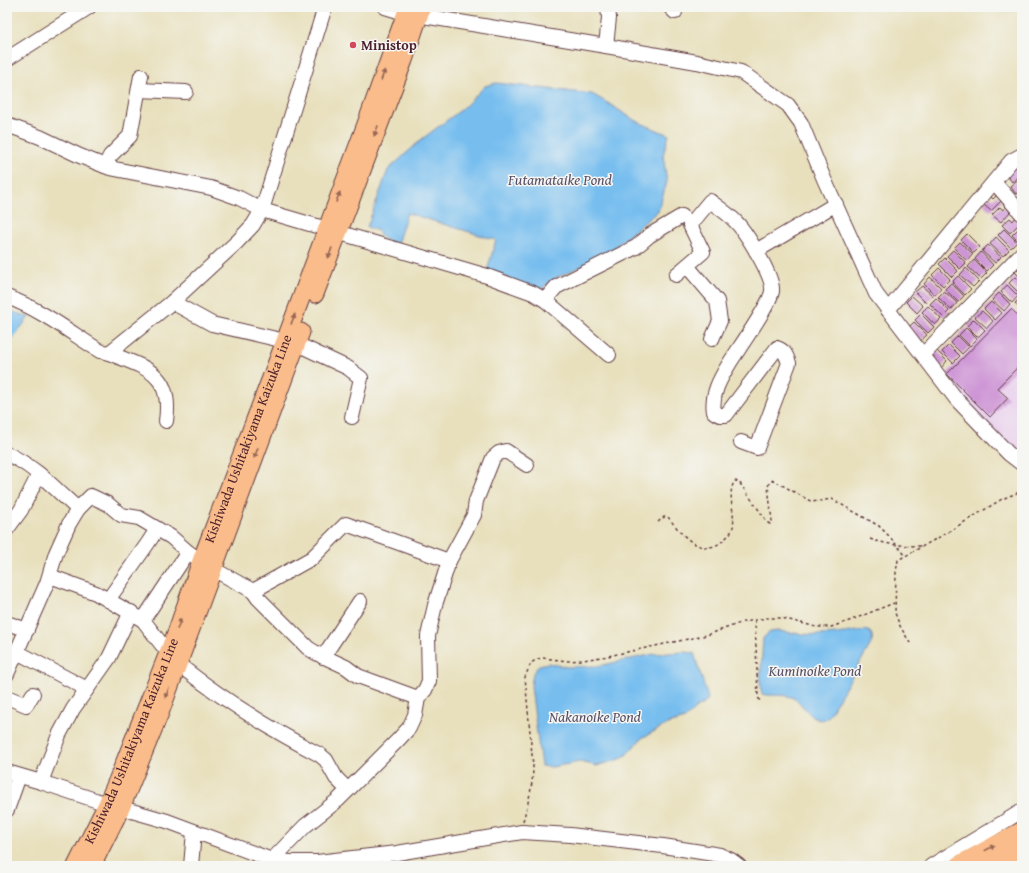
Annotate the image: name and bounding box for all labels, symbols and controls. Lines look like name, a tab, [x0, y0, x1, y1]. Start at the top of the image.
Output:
place label: Ministop	[361, 35, 417, 55]
marker: Ministop	[348, 40, 358, 50]
one-way arrow	[381, 69, 387, 81]
one-way arrow	[373, 126, 379, 138]
water label: Futamataike Pond	[507, 169, 612, 190]
one-way arrow	[336, 191, 342, 203]
one-way arrow	[327, 247, 333, 259]
one-way arrow	[291, 313, 297, 325]
street label: Kishiwada Ushitakiyama Kaizuka Line	[199, 331, 297, 546]
one-way arrow	[252, 448, 258, 460]
one-way arrow	[176, 618, 182, 630]
street label: Kishiwada Ushitakiyama Kaizuka Line	[79, 634, 183, 847]
water label: Kuminoike Pond	[767, 660, 862, 681]
one-way arrow	[163, 688, 169, 700]
water label: Nakanoike Pond	[549, 706, 641, 727]
one-way arrow	[984, 845, 996, 852]

